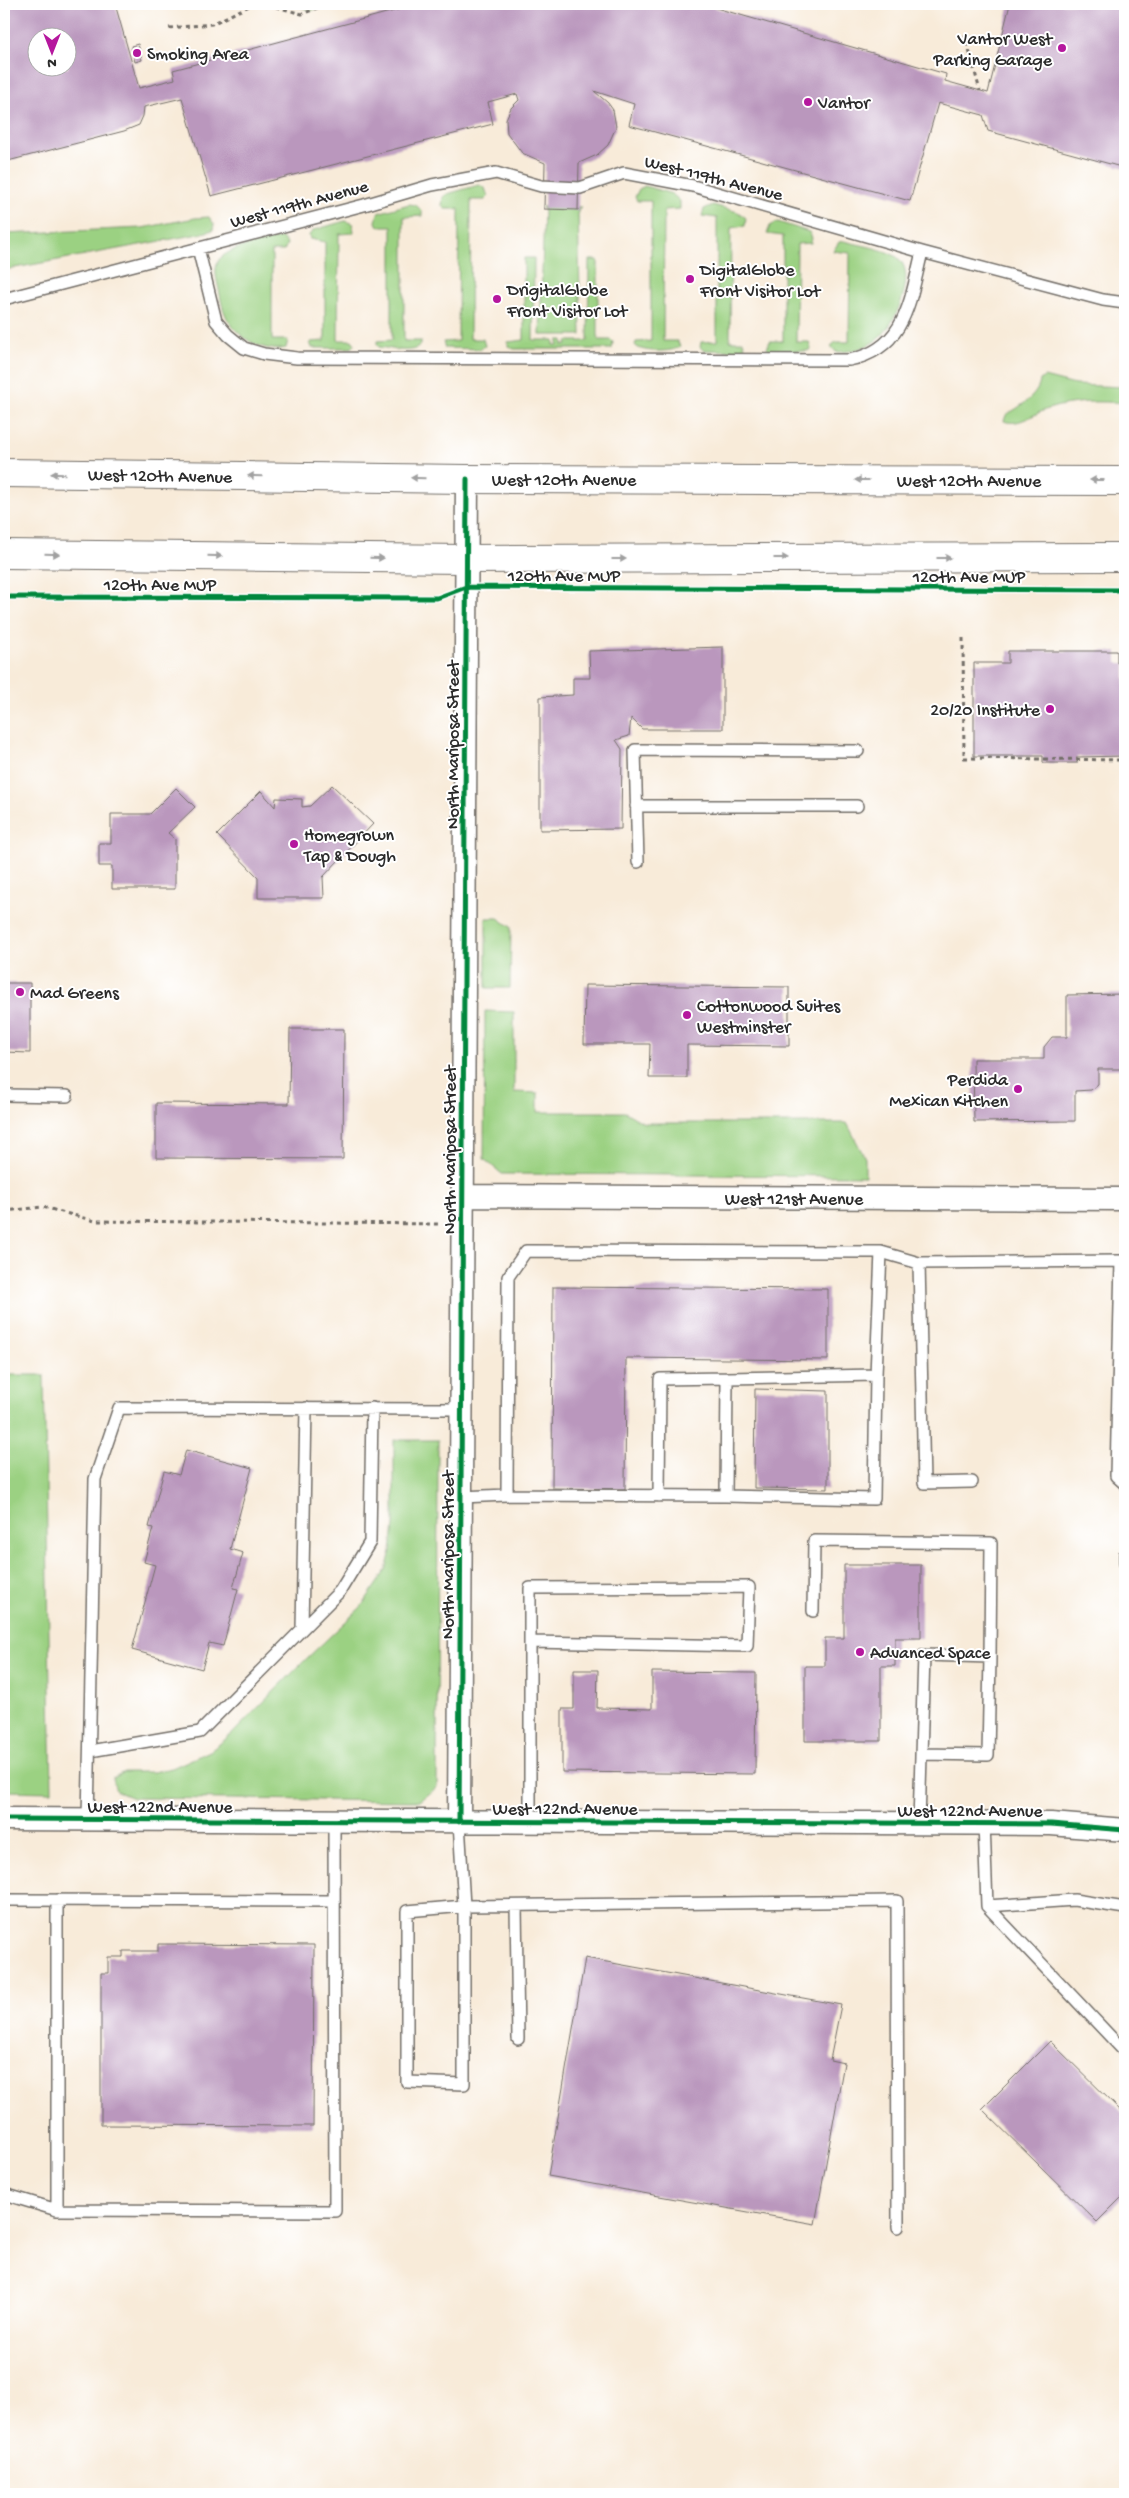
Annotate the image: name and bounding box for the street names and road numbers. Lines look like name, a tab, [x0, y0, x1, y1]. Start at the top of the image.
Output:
street label: West 119th Avenue	[642, 152, 785, 207]
street label: West 119th Avenue	[228, 177, 372, 234]
street label: West 120th Avenue	[88, 466, 233, 489]
street label: West 120th Avenue	[492, 471, 637, 492]
street label: West 120th Avenue	[897, 472, 1042, 493]
street label: 120th Ave MUP	[507, 567, 621, 588]
street label: 120th Ave MUP	[912, 568, 1026, 589]
street label: 120th Ave MUP	[103, 576, 217, 597]
street label: North Mariposa Street	[444, 659, 465, 829]
street label: North Mariposa Street	[441, 1064, 462, 1234]
street label: West 121st Avenue	[725, 1190, 864, 1211]
street label: North Mariposa Street	[439, 1469, 460, 1639]
street label: West 122nd Avenue	[87, 1798, 233, 1819]
street label: West 122nd Avenue	[492, 1800, 638, 1821]
street label: West 122nd Avenue	[897, 1802, 1043, 1823]

